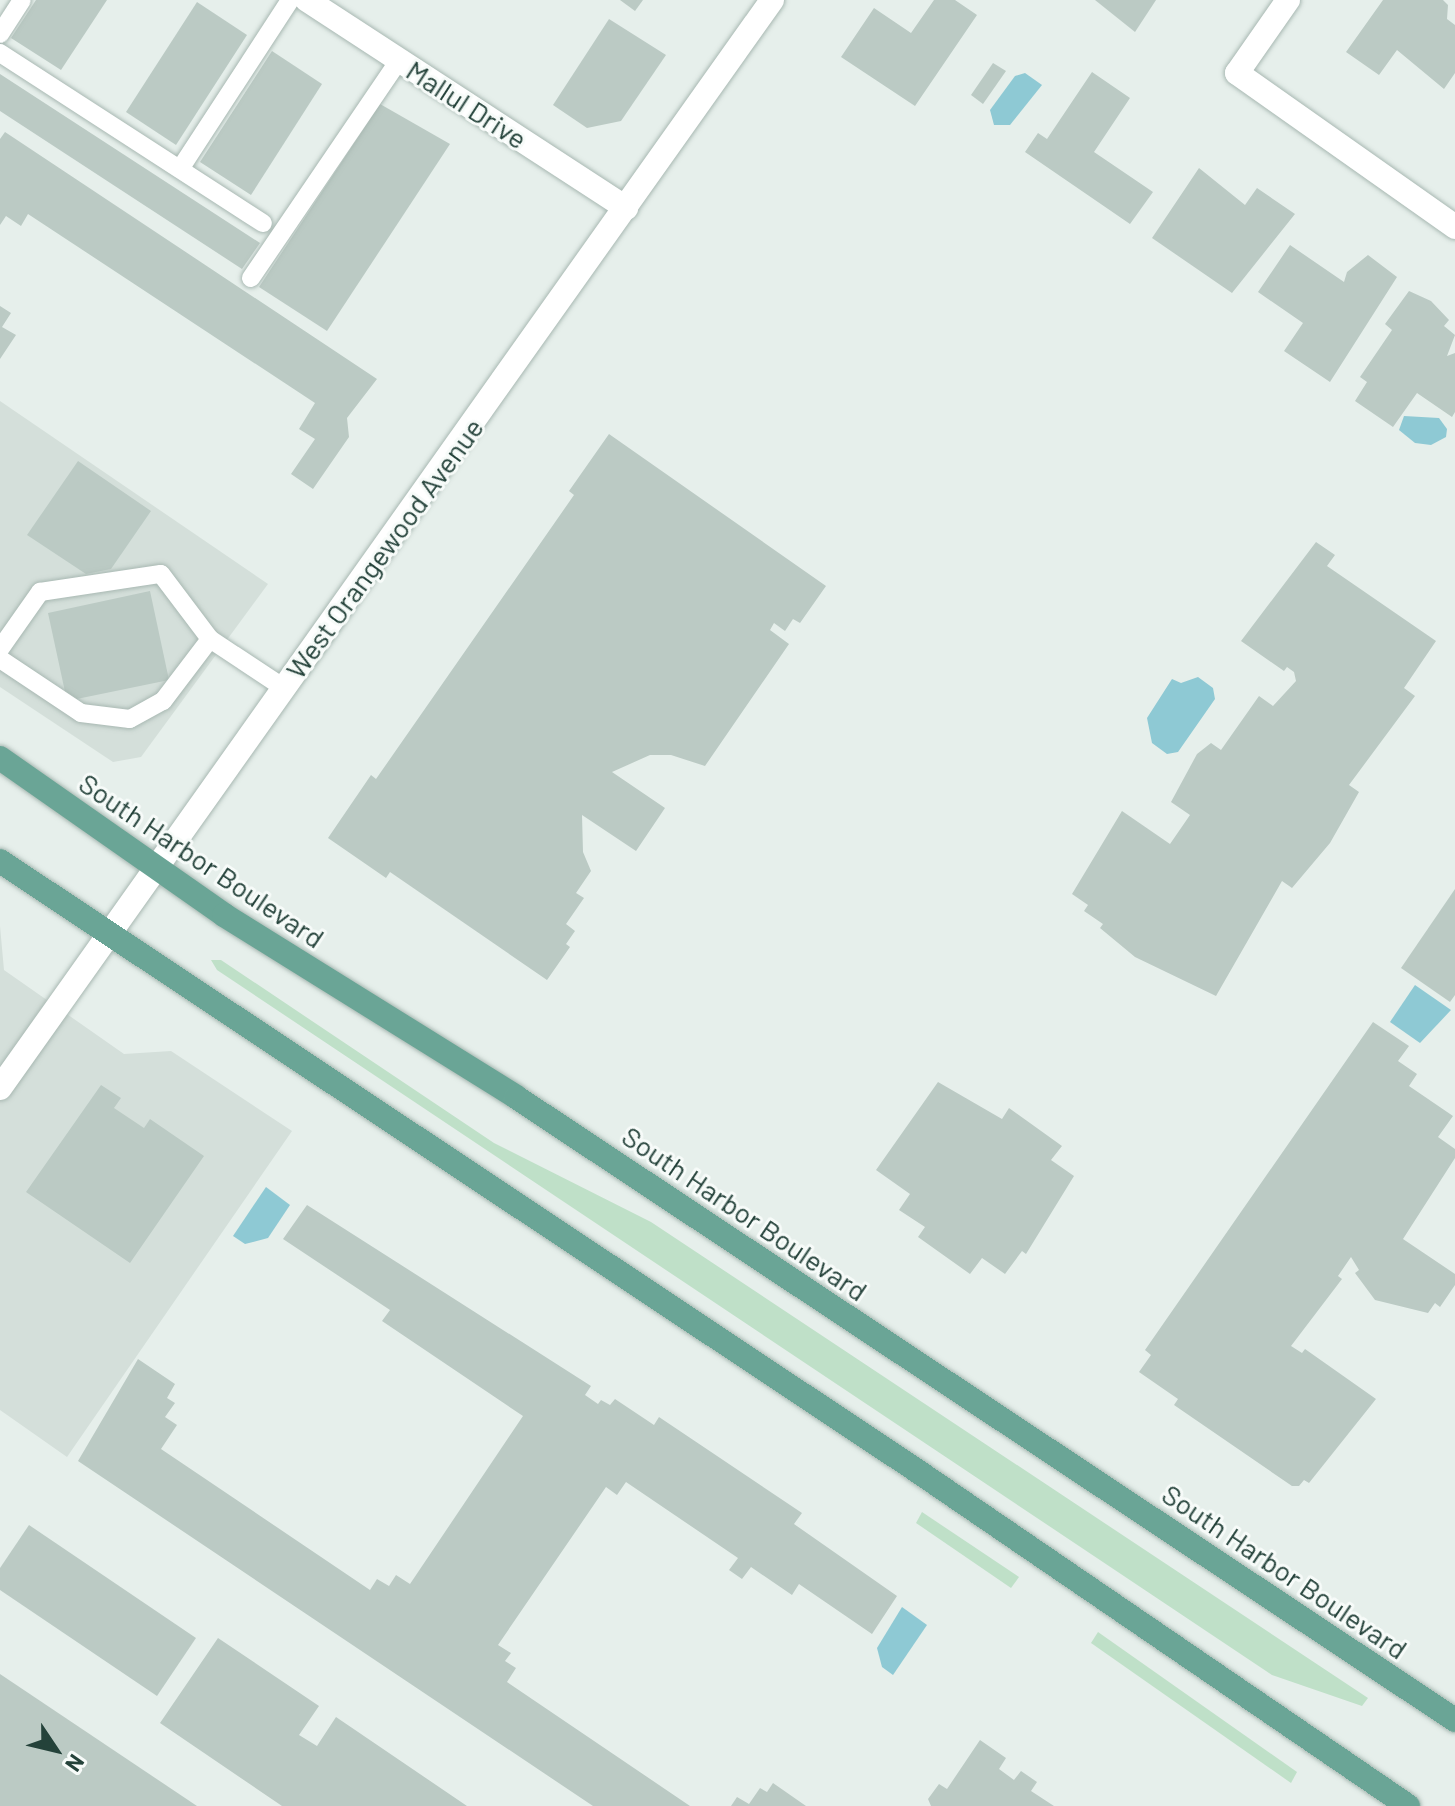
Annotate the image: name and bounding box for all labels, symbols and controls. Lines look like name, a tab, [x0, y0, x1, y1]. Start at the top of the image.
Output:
street label: Mallul Drive	[401, 53, 533, 155]
street label: West Orangewood Avenue	[278, 411, 490, 685]
street label: South Harbor Boulevard	[73, 766, 331, 954]
street label: South Harbor Boulevard	[616, 1119, 874, 1307]
street label: South Harbor Boulevard	[1156, 1477, 1414, 1665]
north arrow	[16, 1710, 96, 1790]
text: N	[61, 1750, 91, 1777]

